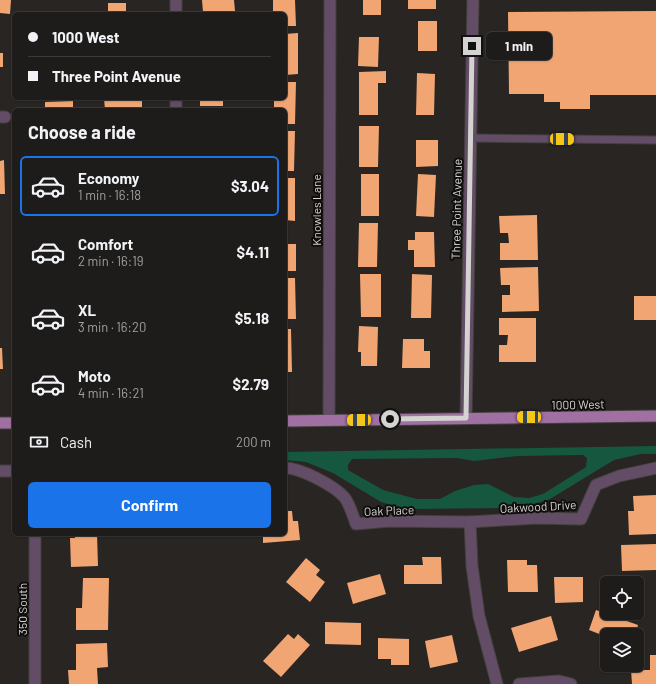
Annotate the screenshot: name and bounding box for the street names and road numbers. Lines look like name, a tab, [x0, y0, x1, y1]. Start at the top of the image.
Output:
street label: Three Point Avenue	[448, 159, 464, 259]
street label: Knowles Lane	[309, 174, 323, 246]
street label: 1000 West	[551, 397, 605, 411]
street label: Oakwood Drive	[499, 497, 577, 515]
street label: Oak Place	[364, 502, 414, 518]
street label: 350 South	[15, 583, 29, 635]

